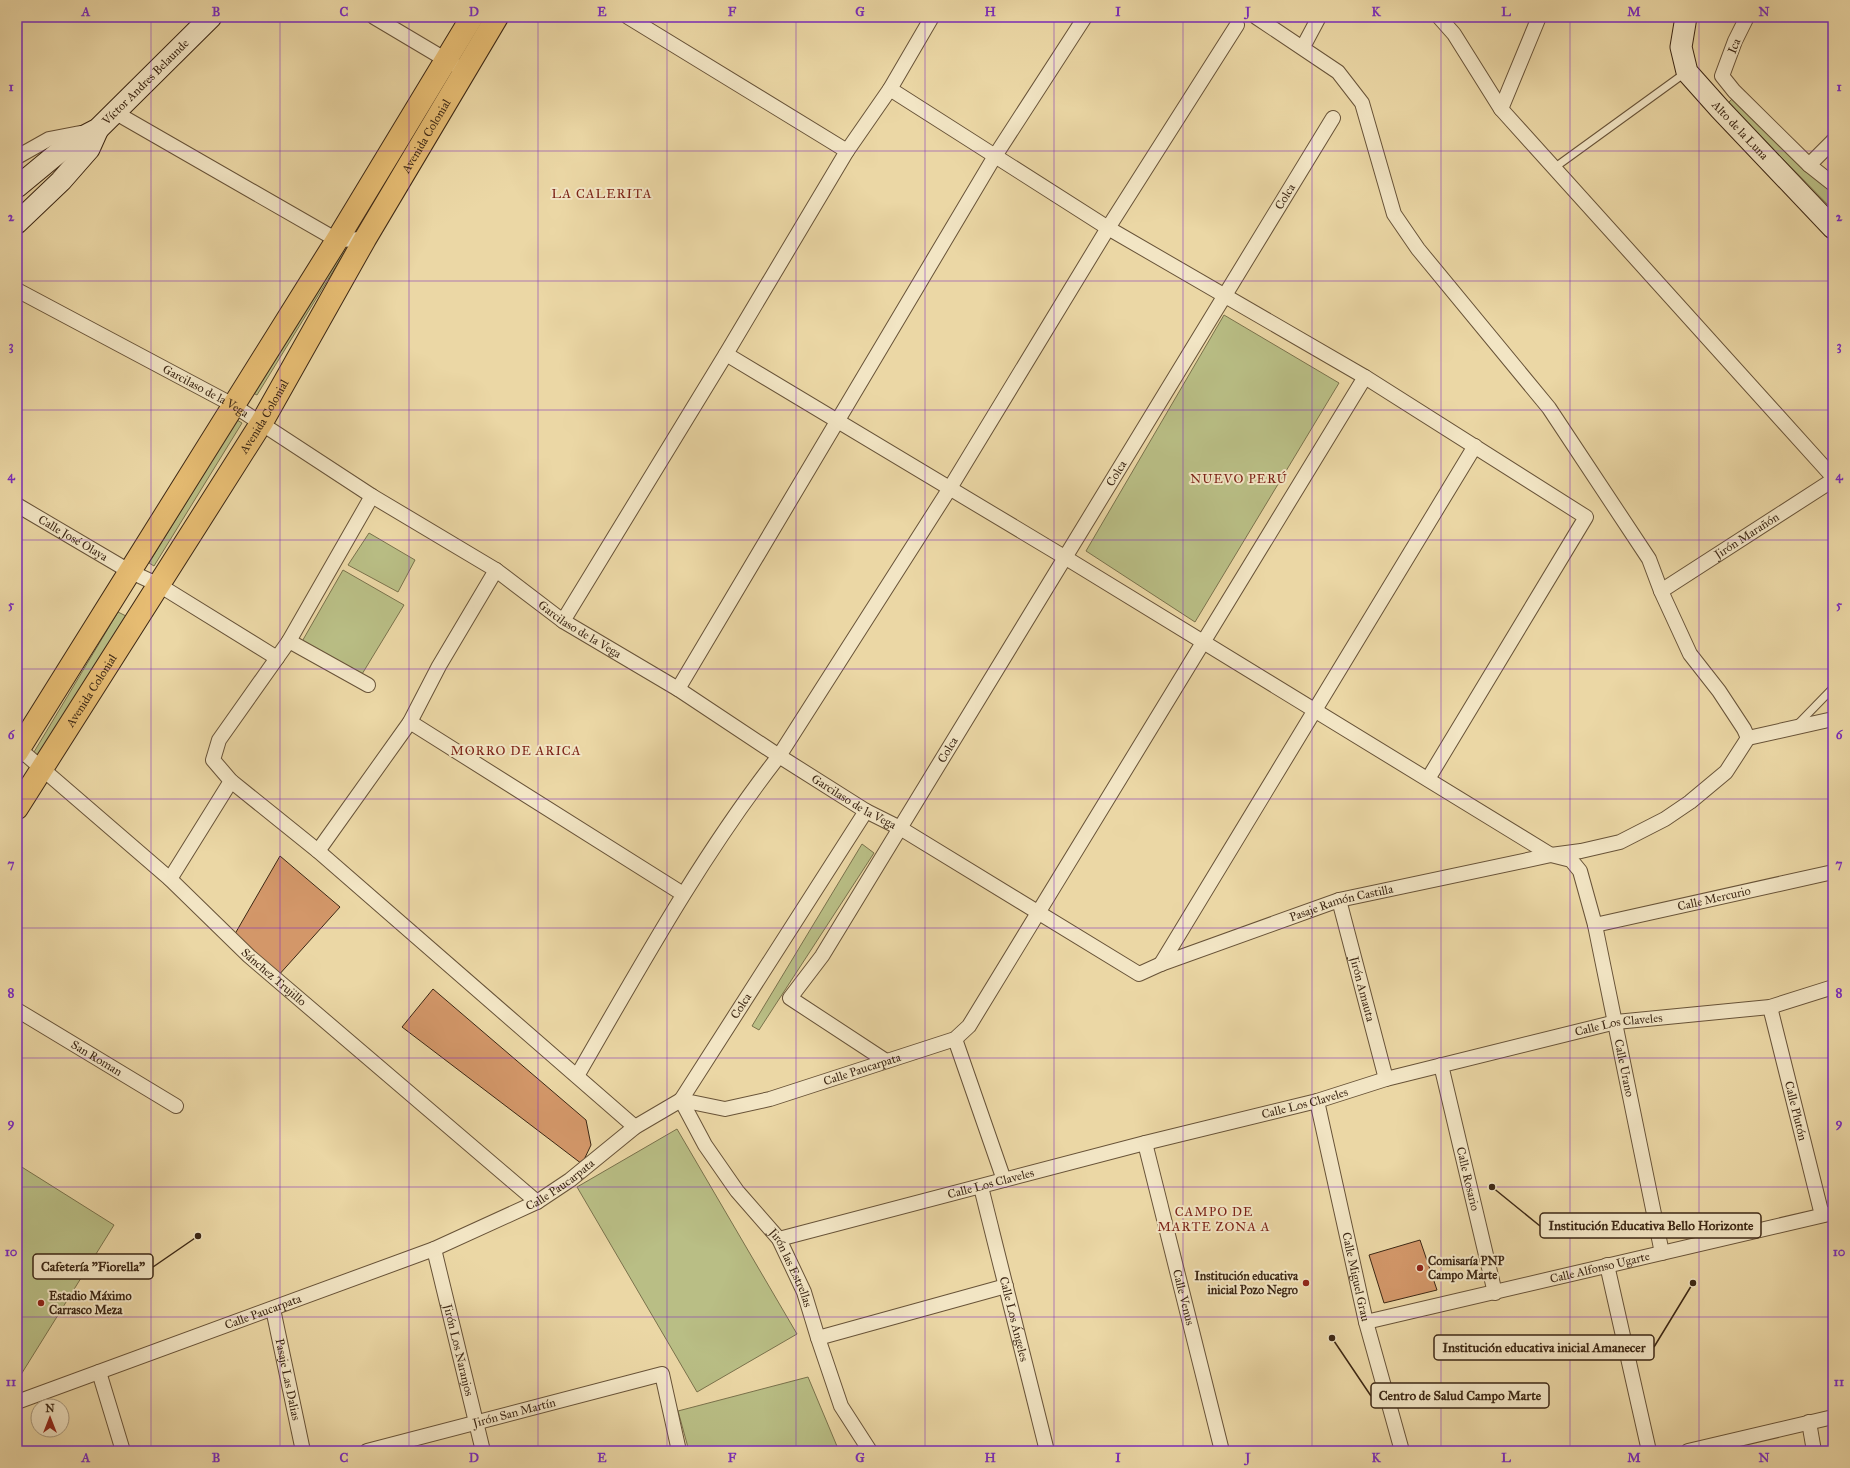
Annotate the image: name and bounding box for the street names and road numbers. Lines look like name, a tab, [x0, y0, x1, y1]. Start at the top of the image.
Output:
street label: Víctor Andres Belaunde	[99, 36, 192, 128]
street label: Ica	[1725, 36, 1744, 56]
street label: Avenida Colonial	[398, 96, 454, 176]
street label: Alto de la Luna	[1708, 97, 1772, 163]
street label: Colca	[1272, 180, 1299, 212]
street label: Garcilaso de la Vega	[160, 362, 252, 421]
street label: Avenida Colonial	[236, 376, 292, 457]
street label: Colca	[1103, 457, 1130, 489]
street label: Jirón Marañón	[1710, 509, 1782, 564]
street label: Calle José Olaya	[36, 512, 111, 564]
street label: Garcilaso de la Vega	[535, 598, 625, 661]
street label: Avenida Colonial	[63, 651, 120, 730]
street label: Colca	[934, 734, 961, 765]
street label: Garcilaso de la Vega	[809, 771, 899, 832]
street label: Pasaje Ramón Castilla	[1287, 882, 1395, 924]
street label: Calle Mercurio	[1676, 884, 1752, 913]
street label: Sánchez Trujillo	[238, 945, 309, 1009]
street label: Jirón Amauta	[1346, 953, 1378, 1024]
street label: Colca	[728, 990, 755, 1021]
street label: Calle Los Claveles	[1573, 1011, 1663, 1039]
street label: San Roman	[69, 1037, 125, 1079]
street label: Calle Urano	[1611, 1038, 1637, 1098]
street label: Calle Paucarpata	[822, 1050, 903, 1088]
street label: Calle Plutón	[1782, 1080, 1810, 1142]
street label: Calle Los Claveles	[1260, 1085, 1350, 1121]
street label: Calle Rosario	[1454, 1146, 1482, 1212]
street label: Calle Paucarpata	[523, 1156, 598, 1213]
street label: Calle Los Claveles	[946, 1165, 1036, 1201]
street label: Jirón las Estrellas	[764, 1224, 815, 1309]
street label: Calle Miguel Grau	[1339, 1231, 1373, 1323]
street label: Calle Alfonso Ugarte	[1548, 1249, 1651, 1286]
street label: Calle Venus	[1170, 1268, 1197, 1327]
street label: Calle Los Ángeles	[997, 1275, 1031, 1363]
street label: Calle Paucarpata	[223, 1291, 304, 1332]
street label: Jirón Los Naranjos	[439, 1301, 476, 1398]
street label: Pasaje Las Dalias	[272, 1337, 303, 1422]
street label: Jirón San Martín	[469, 1395, 557, 1432]

